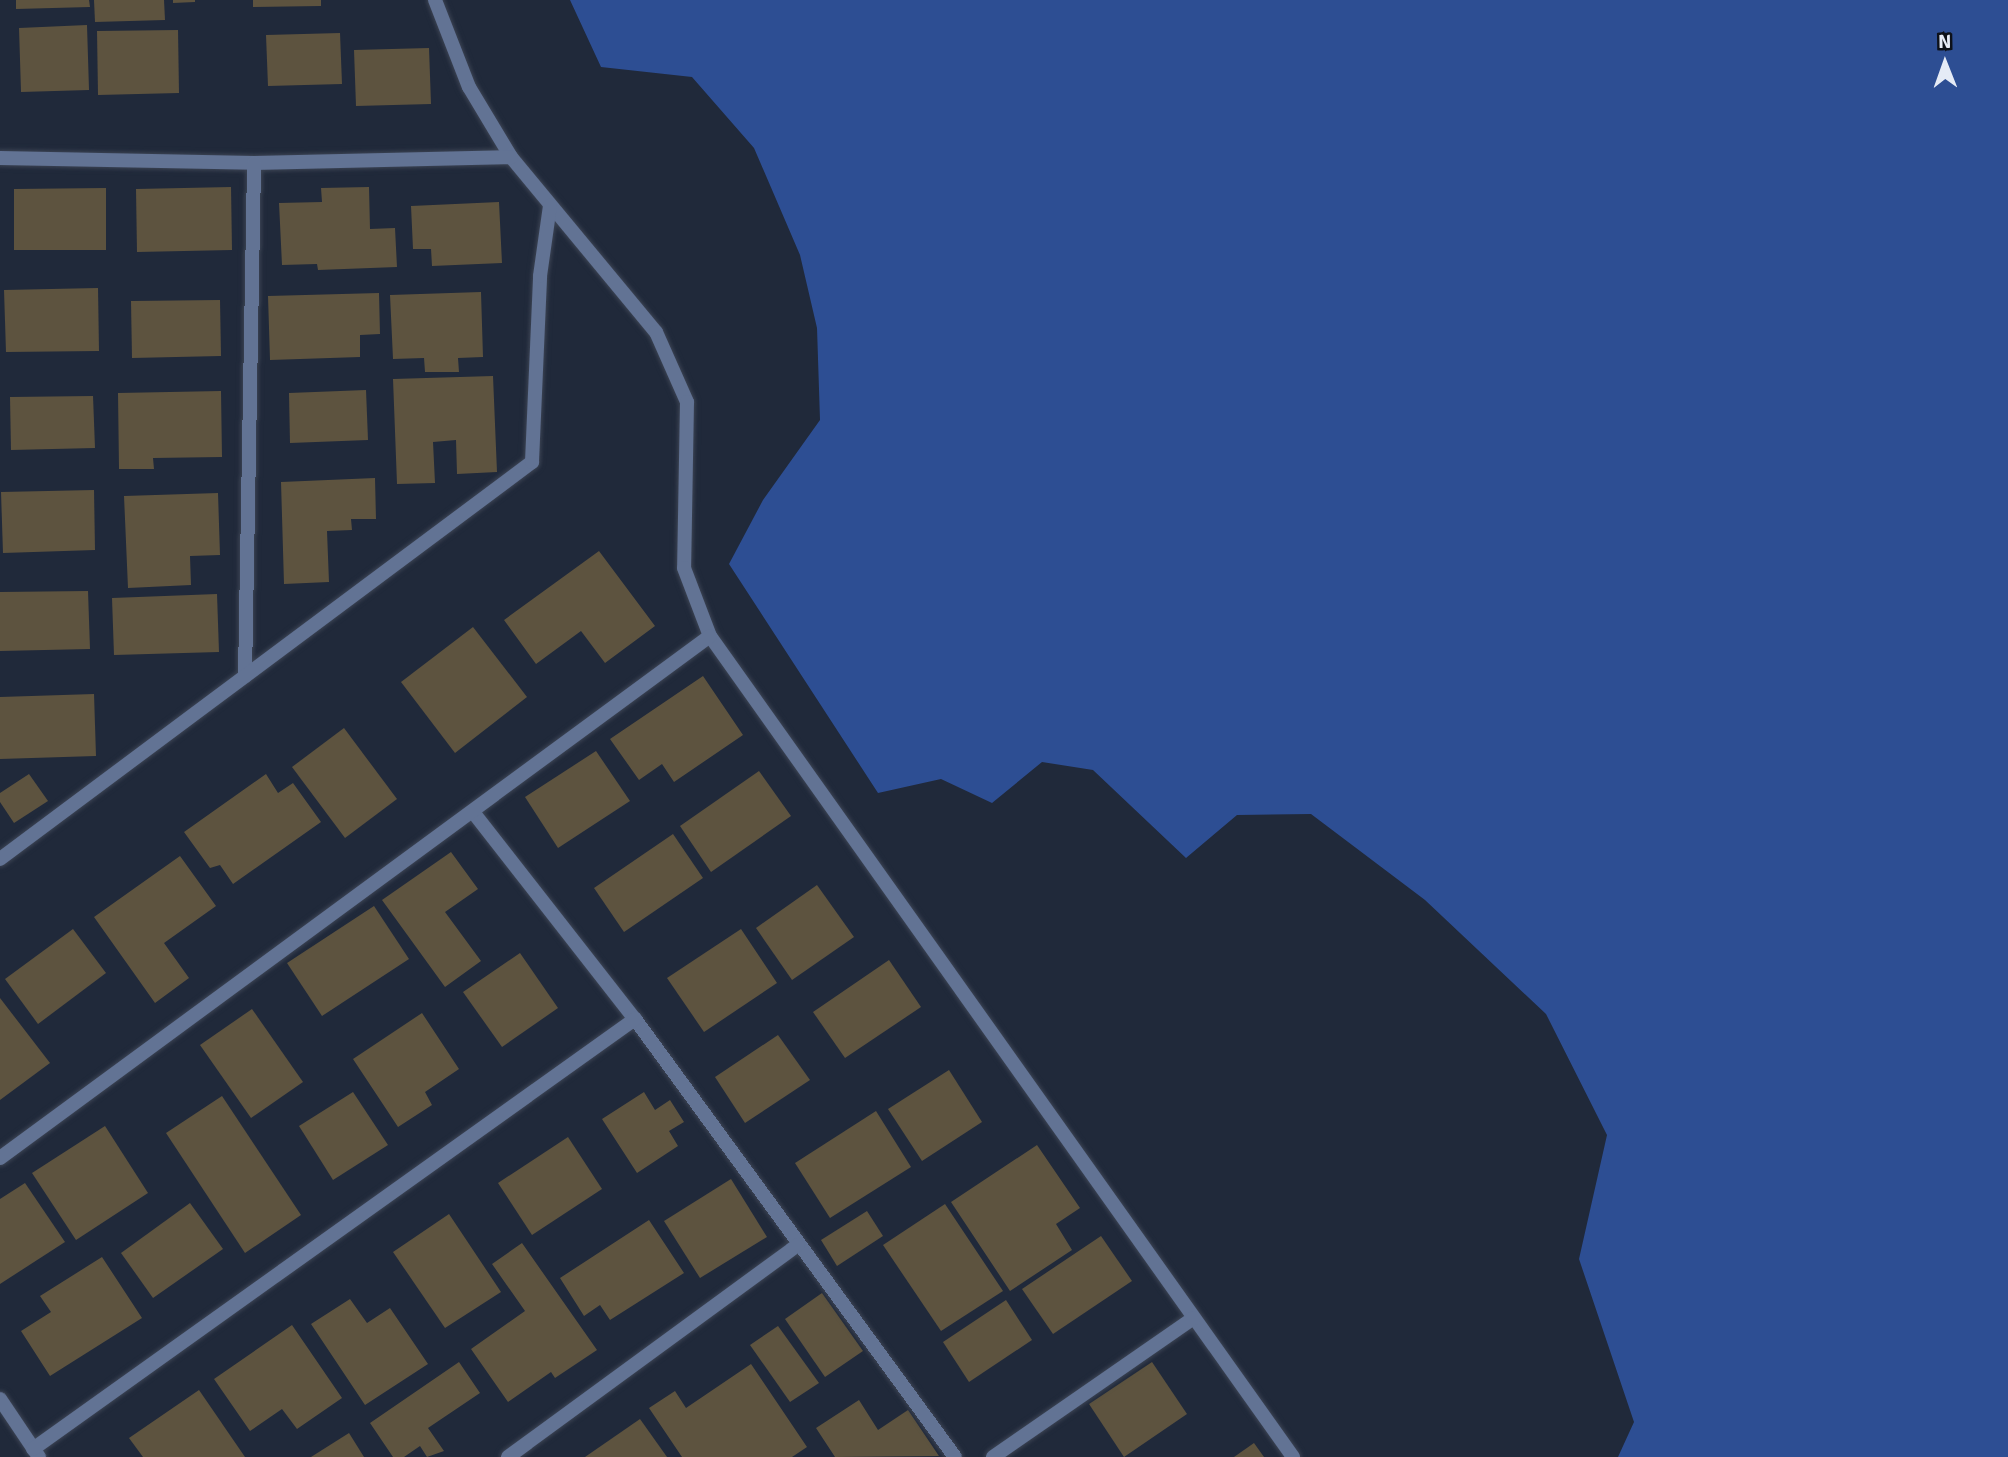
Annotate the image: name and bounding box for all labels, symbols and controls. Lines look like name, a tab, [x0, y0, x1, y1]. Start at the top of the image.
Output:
north arrow	[1910, 28, 1980, 98]
text: N	[1938, 30, 1951, 54]

